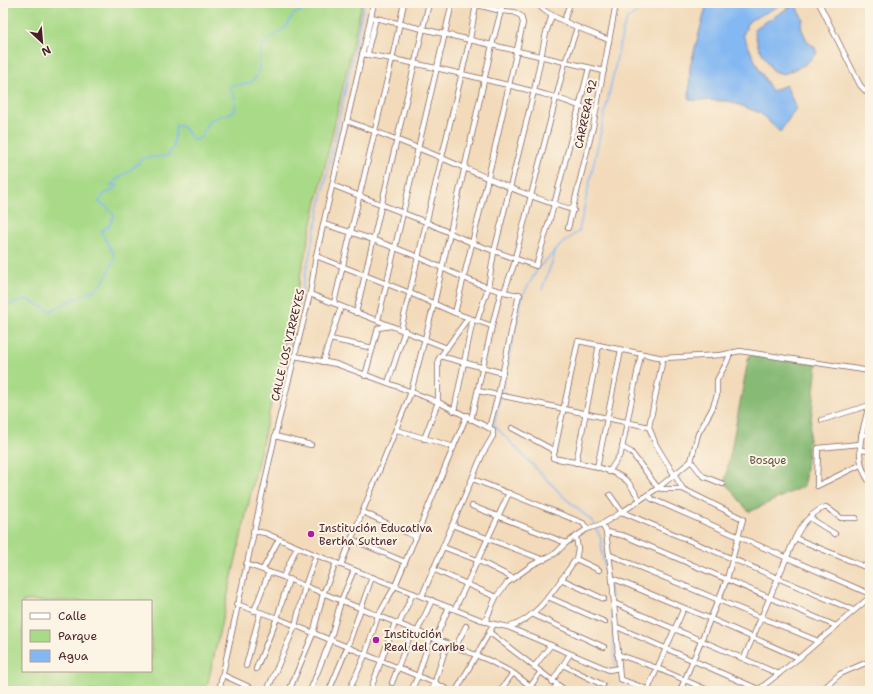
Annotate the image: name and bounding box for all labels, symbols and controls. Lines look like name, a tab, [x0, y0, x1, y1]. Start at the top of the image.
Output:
north arrow	[22, 22, 62, 62]
text: N	[39, 42, 53, 59]
street label: CARRERA 92	[571, 78, 601, 150]
street label: CALLE LOS VIRREYES	[268, 287, 308, 403]
park label: Bosque	[749, 453, 787, 468]
place label: Institución Educativa Bertha Suttner	[319, 521, 432, 549]
marker: Institución Educativa Bertha Suttner	[306, 529, 316, 539]
legend	[22, 600, 152, 672]
text: Calle	[58, 608, 87, 624]
place label: Institución Real del Caribe	[384, 627, 465, 655]
text: Parque	[58, 628, 97, 644]
marker: Institución Real del Caribe	[371, 635, 381, 645]
text: Agua	[58, 648, 89, 664]

